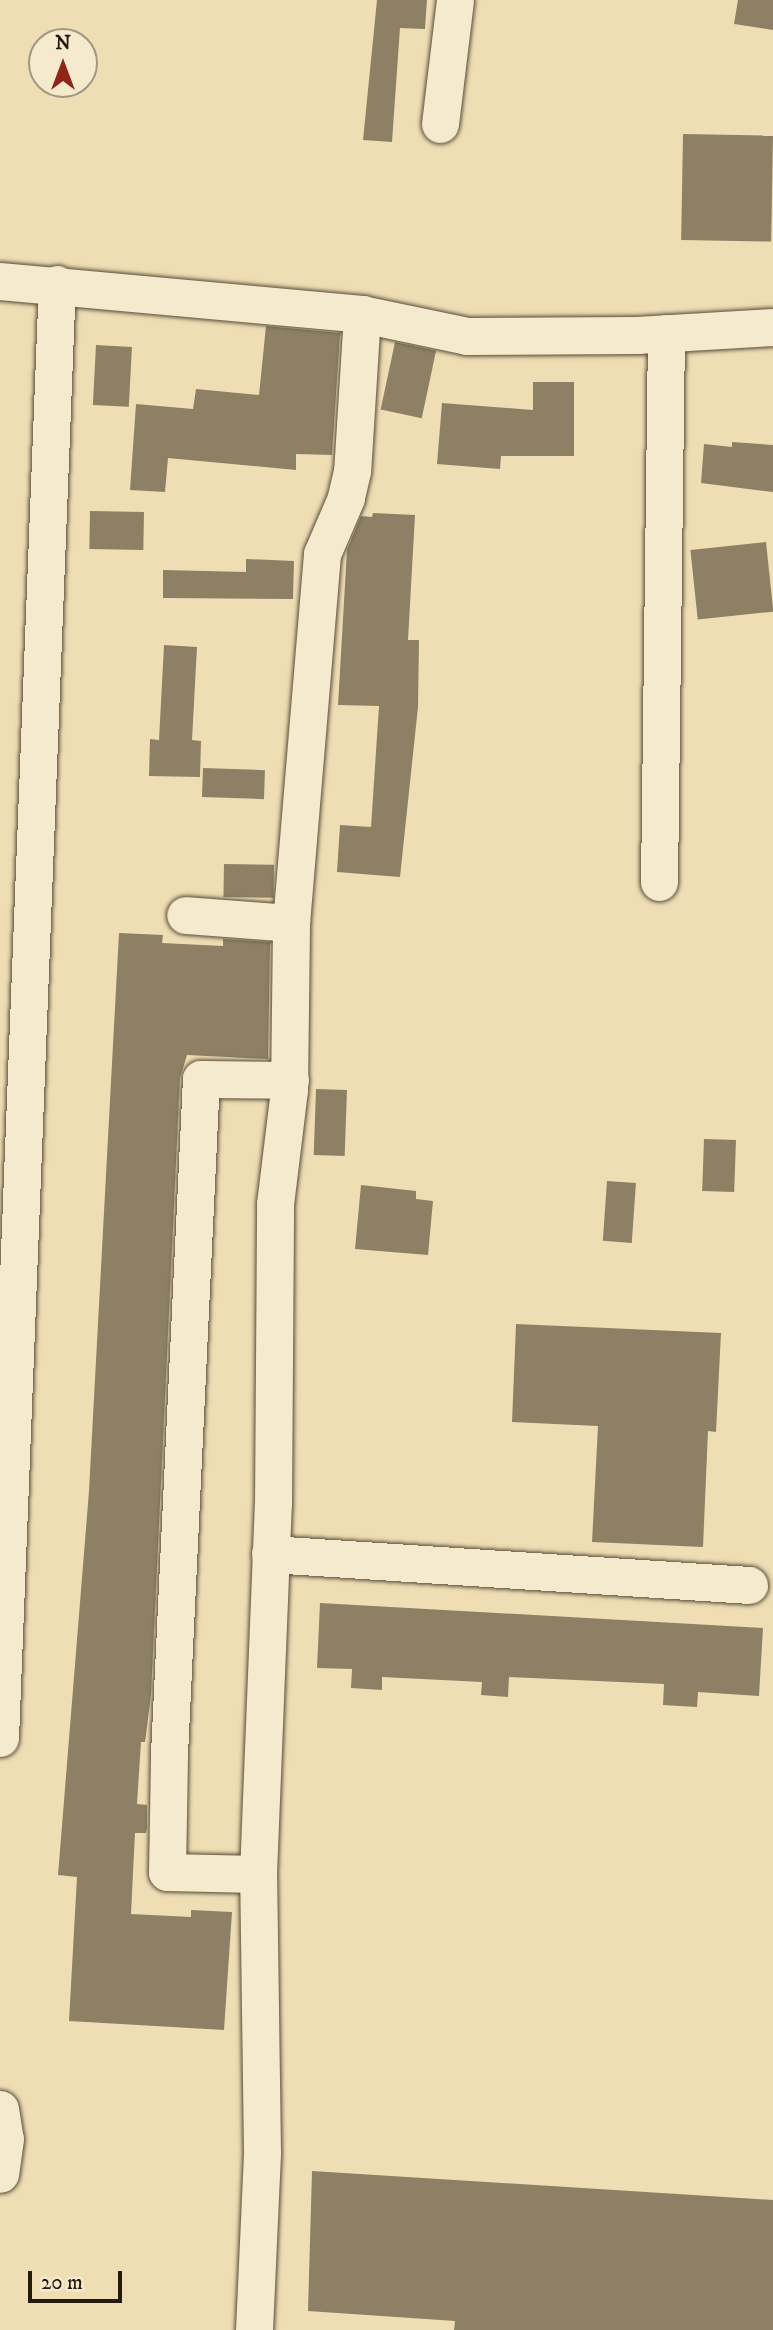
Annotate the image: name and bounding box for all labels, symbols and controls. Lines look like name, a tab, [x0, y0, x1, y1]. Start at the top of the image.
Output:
north arrow	[28, 28, 98, 98]
text: N	[55, 32, 71, 55]
scale bar	[32, 2256, 126, 2300]
text: 20 m	[41, 2270, 83, 2296]

